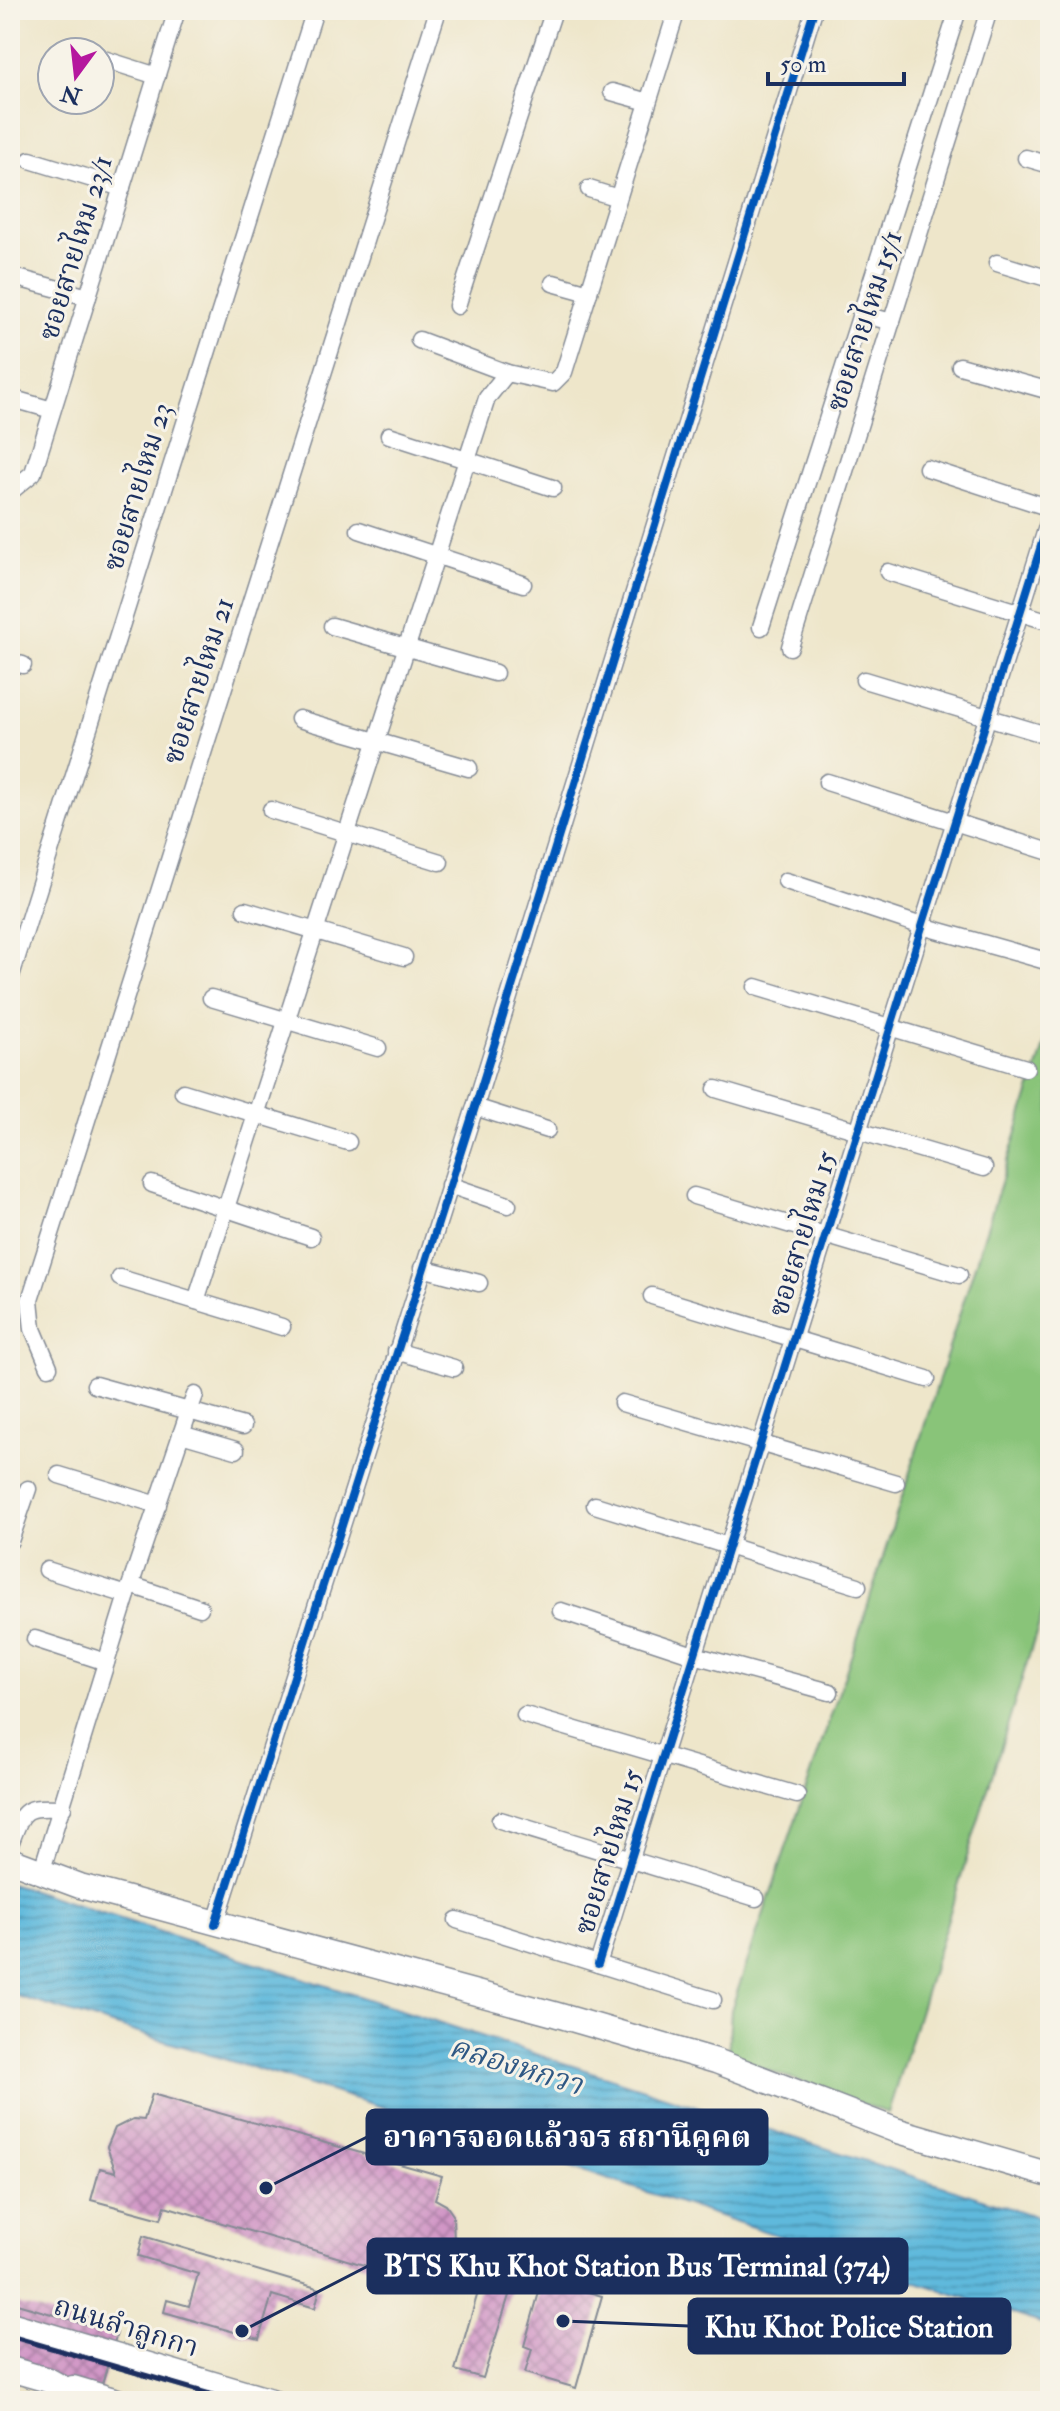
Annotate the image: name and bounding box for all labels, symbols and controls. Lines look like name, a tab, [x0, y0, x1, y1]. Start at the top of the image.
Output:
north arrow	[36, 36, 116, 116]
scale bar	[768, 36, 904, 86]
text: 50 m	[780, 49, 827, 80]
text: N	[58, 78, 85, 111]
street label: ซอยสายไหม 23/1	[28, 151, 121, 345]
street label: ซอยสายไหม 15/1	[816, 225, 911, 416]
street label: ซอยสายไหม 23	[93, 398, 180, 575]
street label: ซอยสายไหม 21	[153, 592, 242, 769]
street label: ซอยสายไหม 15	[758, 1145, 845, 1321]
street label: ซอยสายไหม 15	[564, 1763, 651, 1939]
water label: คลองหกวา	[445, 2028, 588, 2104]
callout: อาคารจอดแล้วจร สถานีคูคต	[367, 2110, 767, 2164]
text: อาคารจอดแล้วจร สถานีคูคต	[383, 2119, 751, 2157]
callout: BTS Khu Khot Station Bus Terminal (374)	[368, 2239, 907, 2293]
text: BTS Khu Khot Station Bus Terminal (374)	[384, 2248, 890, 2285]
street label: ถนนลำลูกกา	[49, 2288, 203, 2366]
callout: Khu Khot Police Station	[689, 2299, 1010, 2353]
text: Khu Khot Police Station	[704, 2309, 994, 2346]

